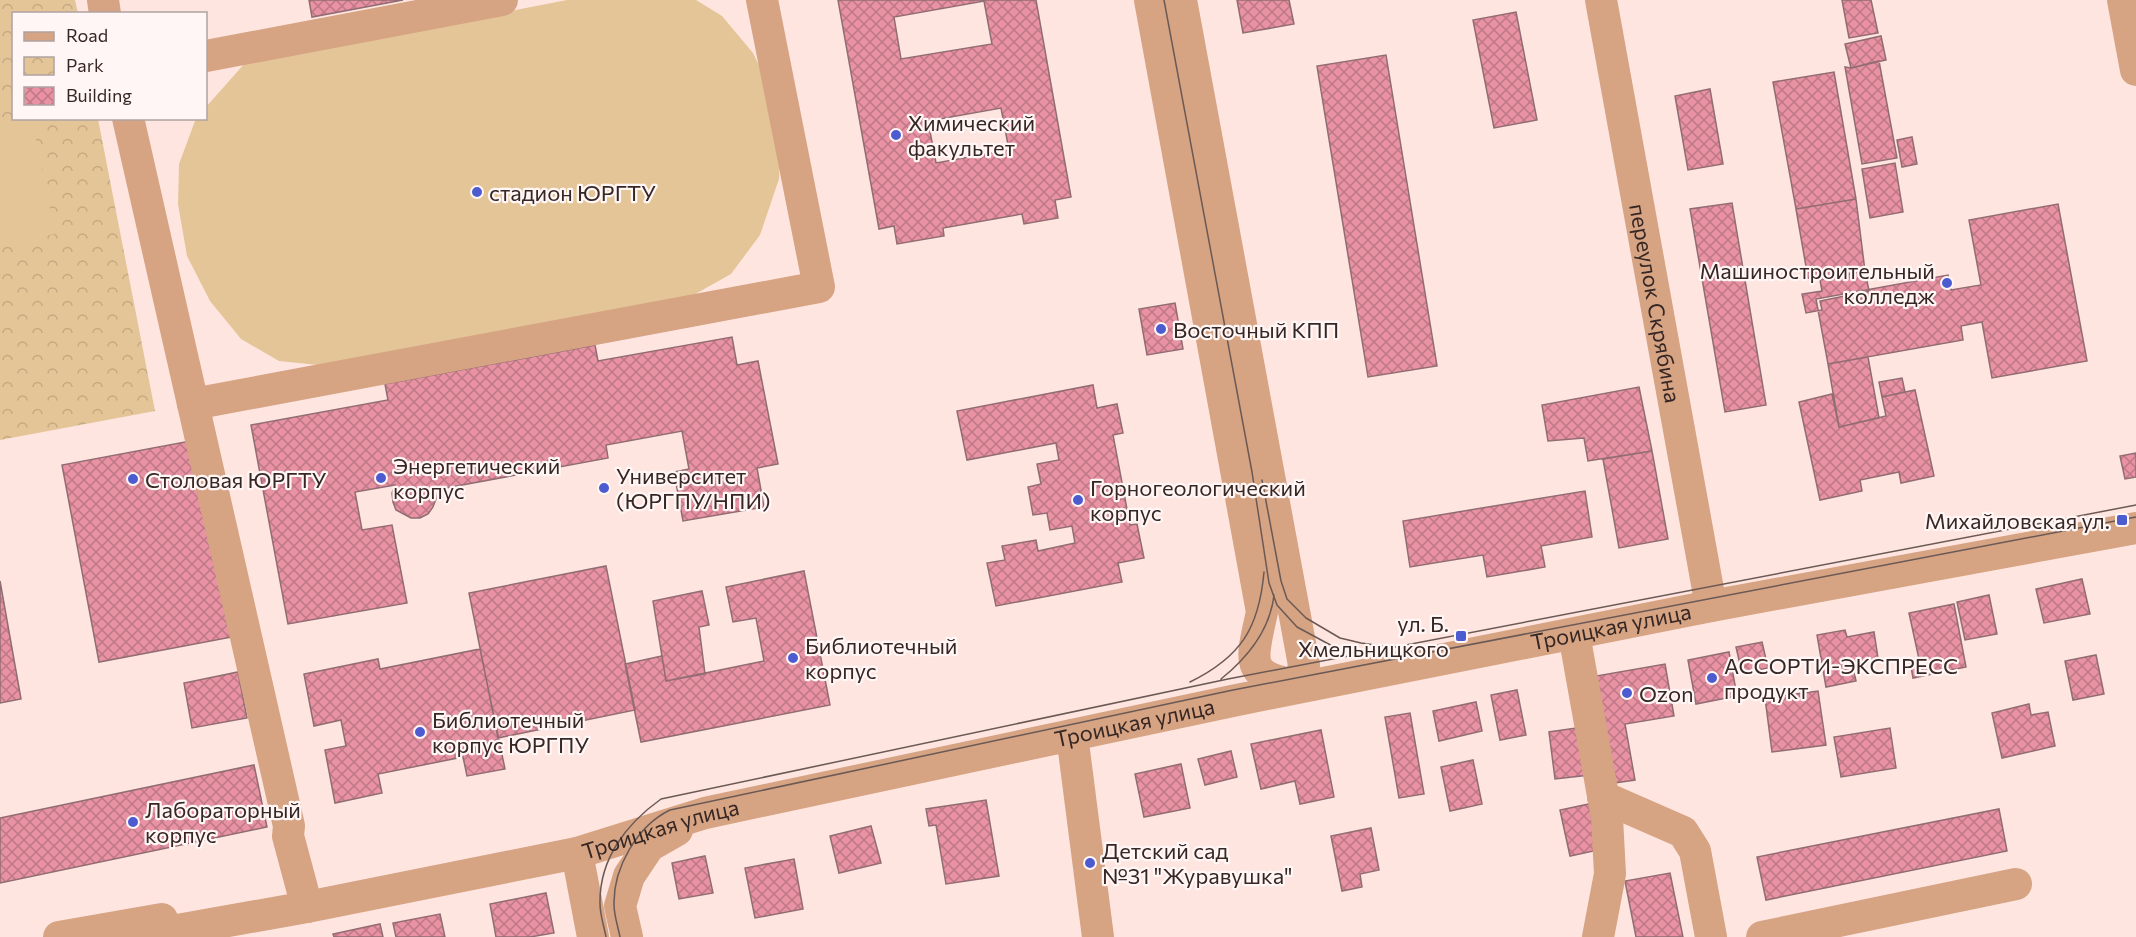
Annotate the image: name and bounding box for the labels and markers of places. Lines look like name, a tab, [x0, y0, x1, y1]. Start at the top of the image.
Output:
place label: Химический факультет	[908, 109, 1035, 161]
marker: Химический факультет	[889, 128, 903, 142]
place label: стадион ЮРГТУ	[489, 179, 656, 206]
marker: стадион ЮРГТУ	[470, 185, 484, 199]
place label: Машиностроительный колледж	[1699, 257, 1936, 309]
marker: Машиностроительный колледж	[1940, 276, 1954, 290]
place label: Восточный КПП	[1173, 316, 1339, 343]
marker: Восточный КПП	[1154, 322, 1168, 336]
place label: Энергетический корпус	[393, 452, 560, 504]
place label: Университет (ЮРГПУ/НПИ)	[616, 462, 771, 514]
place label: Столовая ЮРГТУ	[145, 466, 327, 493]
marker: Энергетический корпус	[374, 471, 388, 485]
marker: Столовая ЮРГТУ	[126, 472, 140, 486]
place label: Горногеологический корпус	[1090, 474, 1306, 526]
marker: Университет (ЮРГПУ/НПИ)	[597, 481, 611, 495]
marker: Горногеологический корпус	[1071, 493, 1085, 507]
place label: Михайловская ул.	[1925, 507, 2110, 534]
marker: Михайловская ул.	[2115, 513, 2129, 527]
place label: ул. Б. Хмельницкого	[1298, 610, 1449, 662]
marker: ул. Б. Хмельницкого	[1454, 629, 1468, 643]
place label: Библиотечный корпус	[805, 632, 957, 684]
marker: Библиотечный корпус	[786, 651, 800, 665]
place label: АССОРТИ-ЭКСПРЕСС продукт	[1724, 652, 1958, 704]
marker: АССОРТИ-ЭКСПРЕСС продукт	[1705, 671, 1719, 685]
place label: Ozon	[1639, 680, 1694, 707]
marker: Ozon	[1620, 686, 1634, 700]
place label: Библиотечный корпус ЮРГПУ	[432, 706, 589, 758]
marker: Библиотечный корпус ЮРГПУ	[413, 725, 427, 739]
place label: Лабораторный корпус	[145, 796, 301, 848]
marker: Лабораторный корпус	[126, 815, 140, 829]
place label: Детский сад №31 "Журавушка"	[1102, 837, 1292, 889]
marker: Детский сад №31 "Журавушка"	[1083, 856, 1097, 870]

